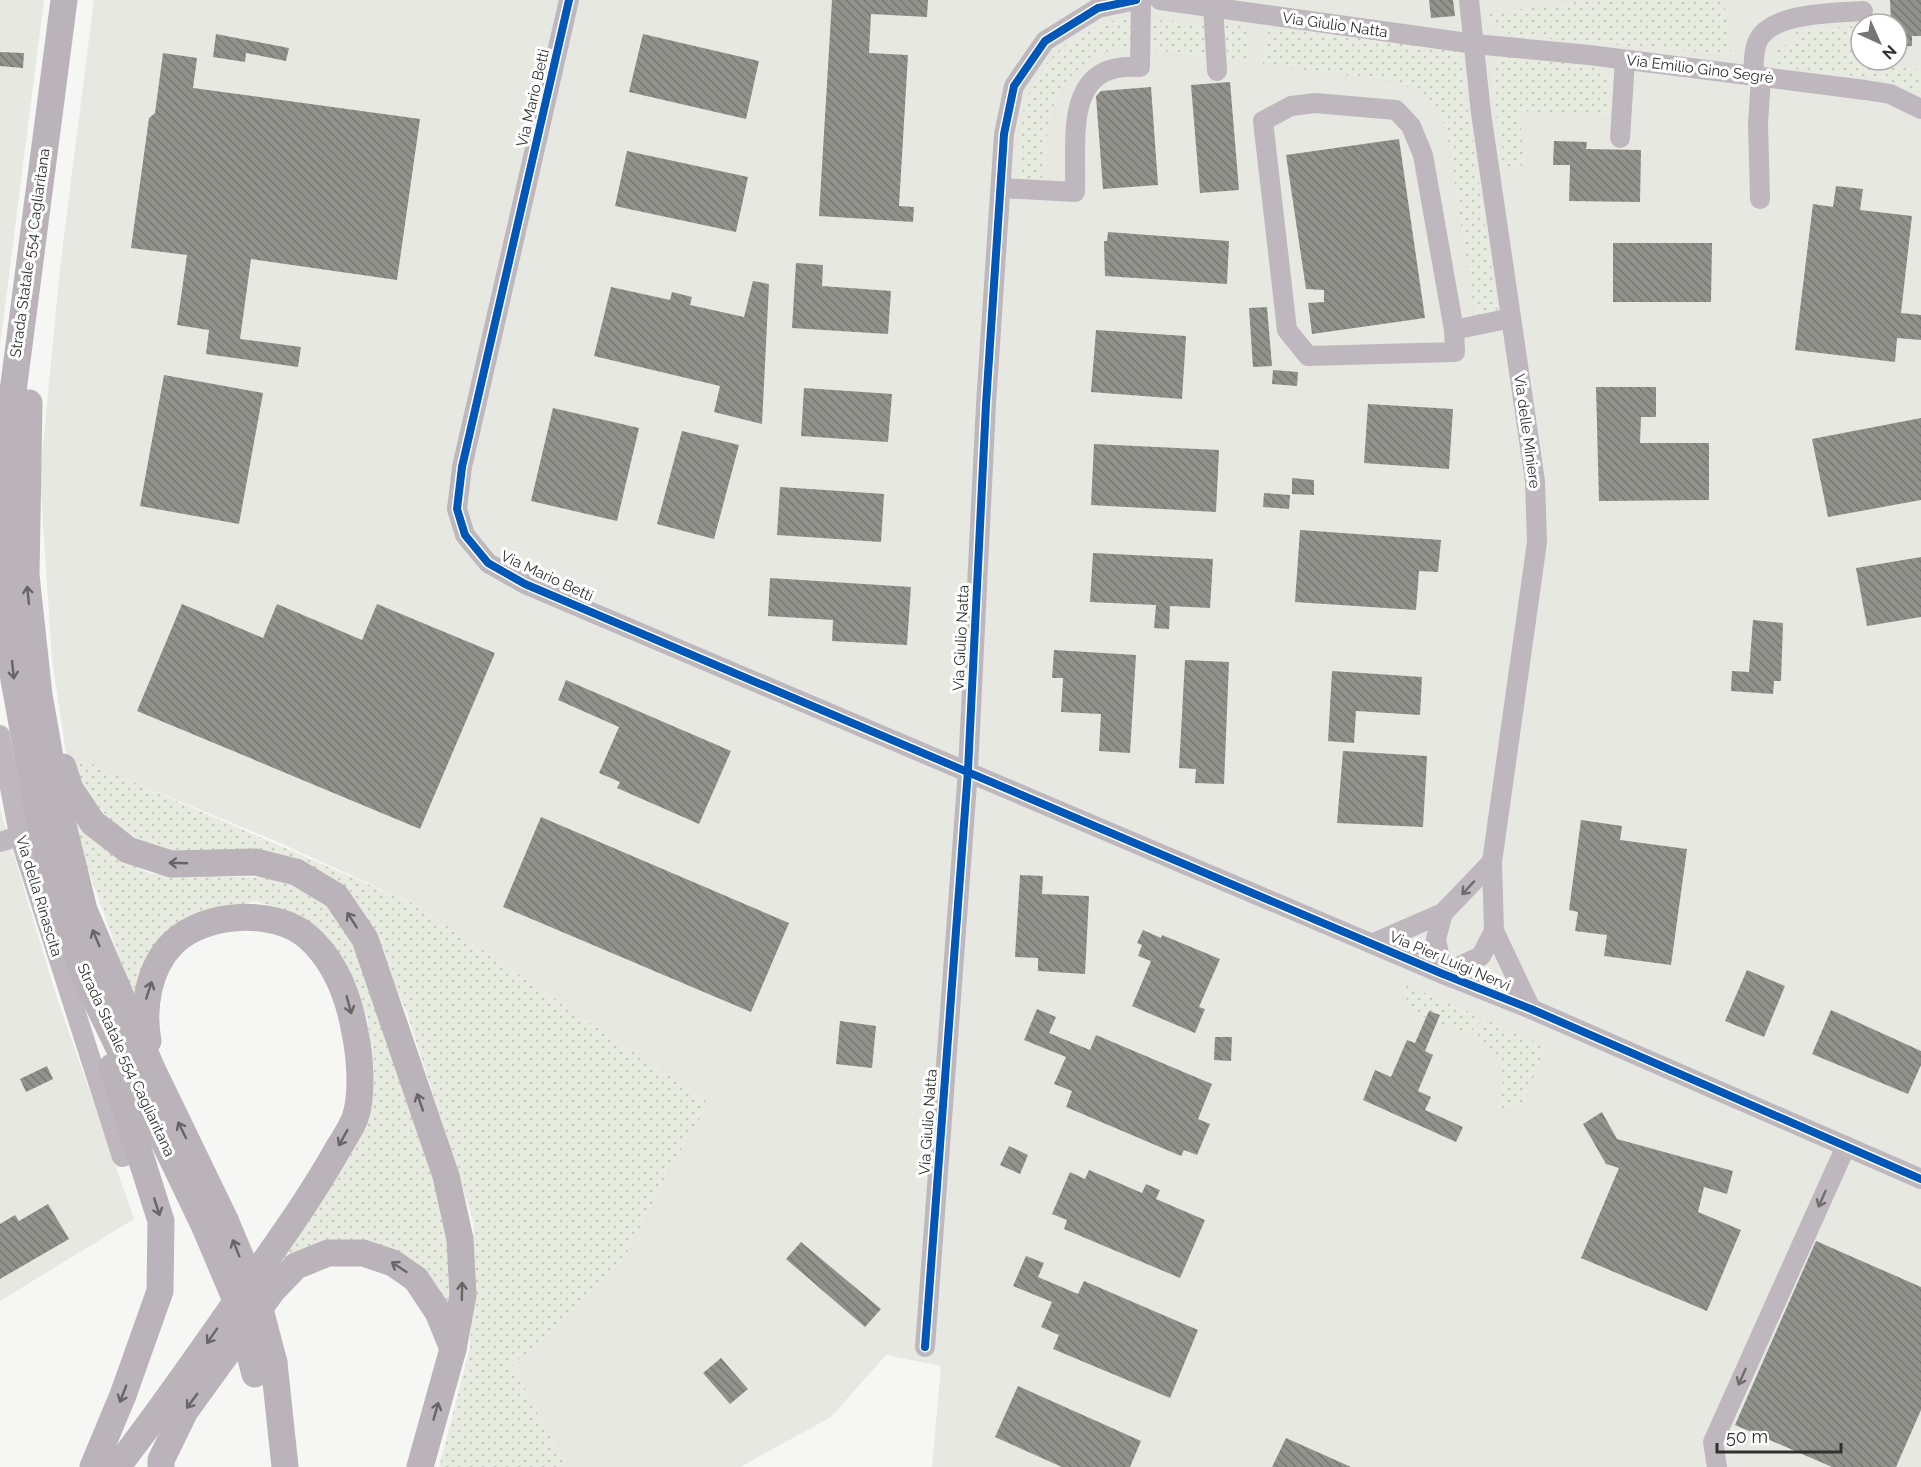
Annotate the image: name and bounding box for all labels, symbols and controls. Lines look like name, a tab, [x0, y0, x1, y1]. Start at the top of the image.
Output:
street label: Via Giulio Natta	[1281, 9, 1389, 41]
north arrow	[1849, 12, 1909, 72]
text: N	[1878, 41, 1900, 63]
street label: Via Mario Betti	[513, 47, 553, 149]
street label: Via Emilio Gino Segrè	[1625, 51, 1775, 87]
street label: Strada Statale 554 Cagliaritana	[6, 147, 54, 359]
street label: Via delle Miniere	[1510, 373, 1544, 490]
street label: Via Mario Betti	[498, 547, 596, 605]
street label: Via Giulio Natta	[949, 584, 973, 692]
one-way arrow	[22, 586, 33, 605]
one-way arrow	[7, 660, 18, 680]
street label: Via della Rinascita	[12, 833, 66, 959]
one-way arrow	[168, 857, 188, 869]
one-way arrow	[1461, 881, 1475, 896]
one-way arrow	[346, 912, 358, 929]
street label: Via Pier Luigi Nervi	[1387, 927, 1513, 995]
one-way arrow	[89, 929, 101, 947]
street label: Strada Statale 554 Cagliaritana	[73, 961, 179, 1159]
one-way arrow	[144, 981, 155, 1000]
one-way arrow	[344, 995, 356, 1014]
street label: Via Giulio Natta	[915, 1068, 941, 1176]
one-way arrow	[414, 1093, 425, 1112]
one-way arrow	[175, 1121, 187, 1139]
one-way arrow	[337, 1130, 349, 1147]
one-way arrow	[1815, 1190, 1826, 1208]
one-way arrow	[152, 1197, 163, 1216]
one-way arrow	[230, 1239, 241, 1257]
one-way arrow	[390, 1261, 407, 1274]
one-way arrow	[456, 1282, 468, 1301]
one-way arrow	[206, 1327, 218, 1343]
one-way arrow	[1736, 1368, 1747, 1386]
one-way arrow	[117, 1385, 128, 1403]
one-way arrow	[186, 1392, 198, 1408]
one-way arrow	[431, 1402, 442, 1421]
scale bar	[1717, 1416, 1842, 1454]
text: 50 m	[1726, 1426, 1768, 1447]

